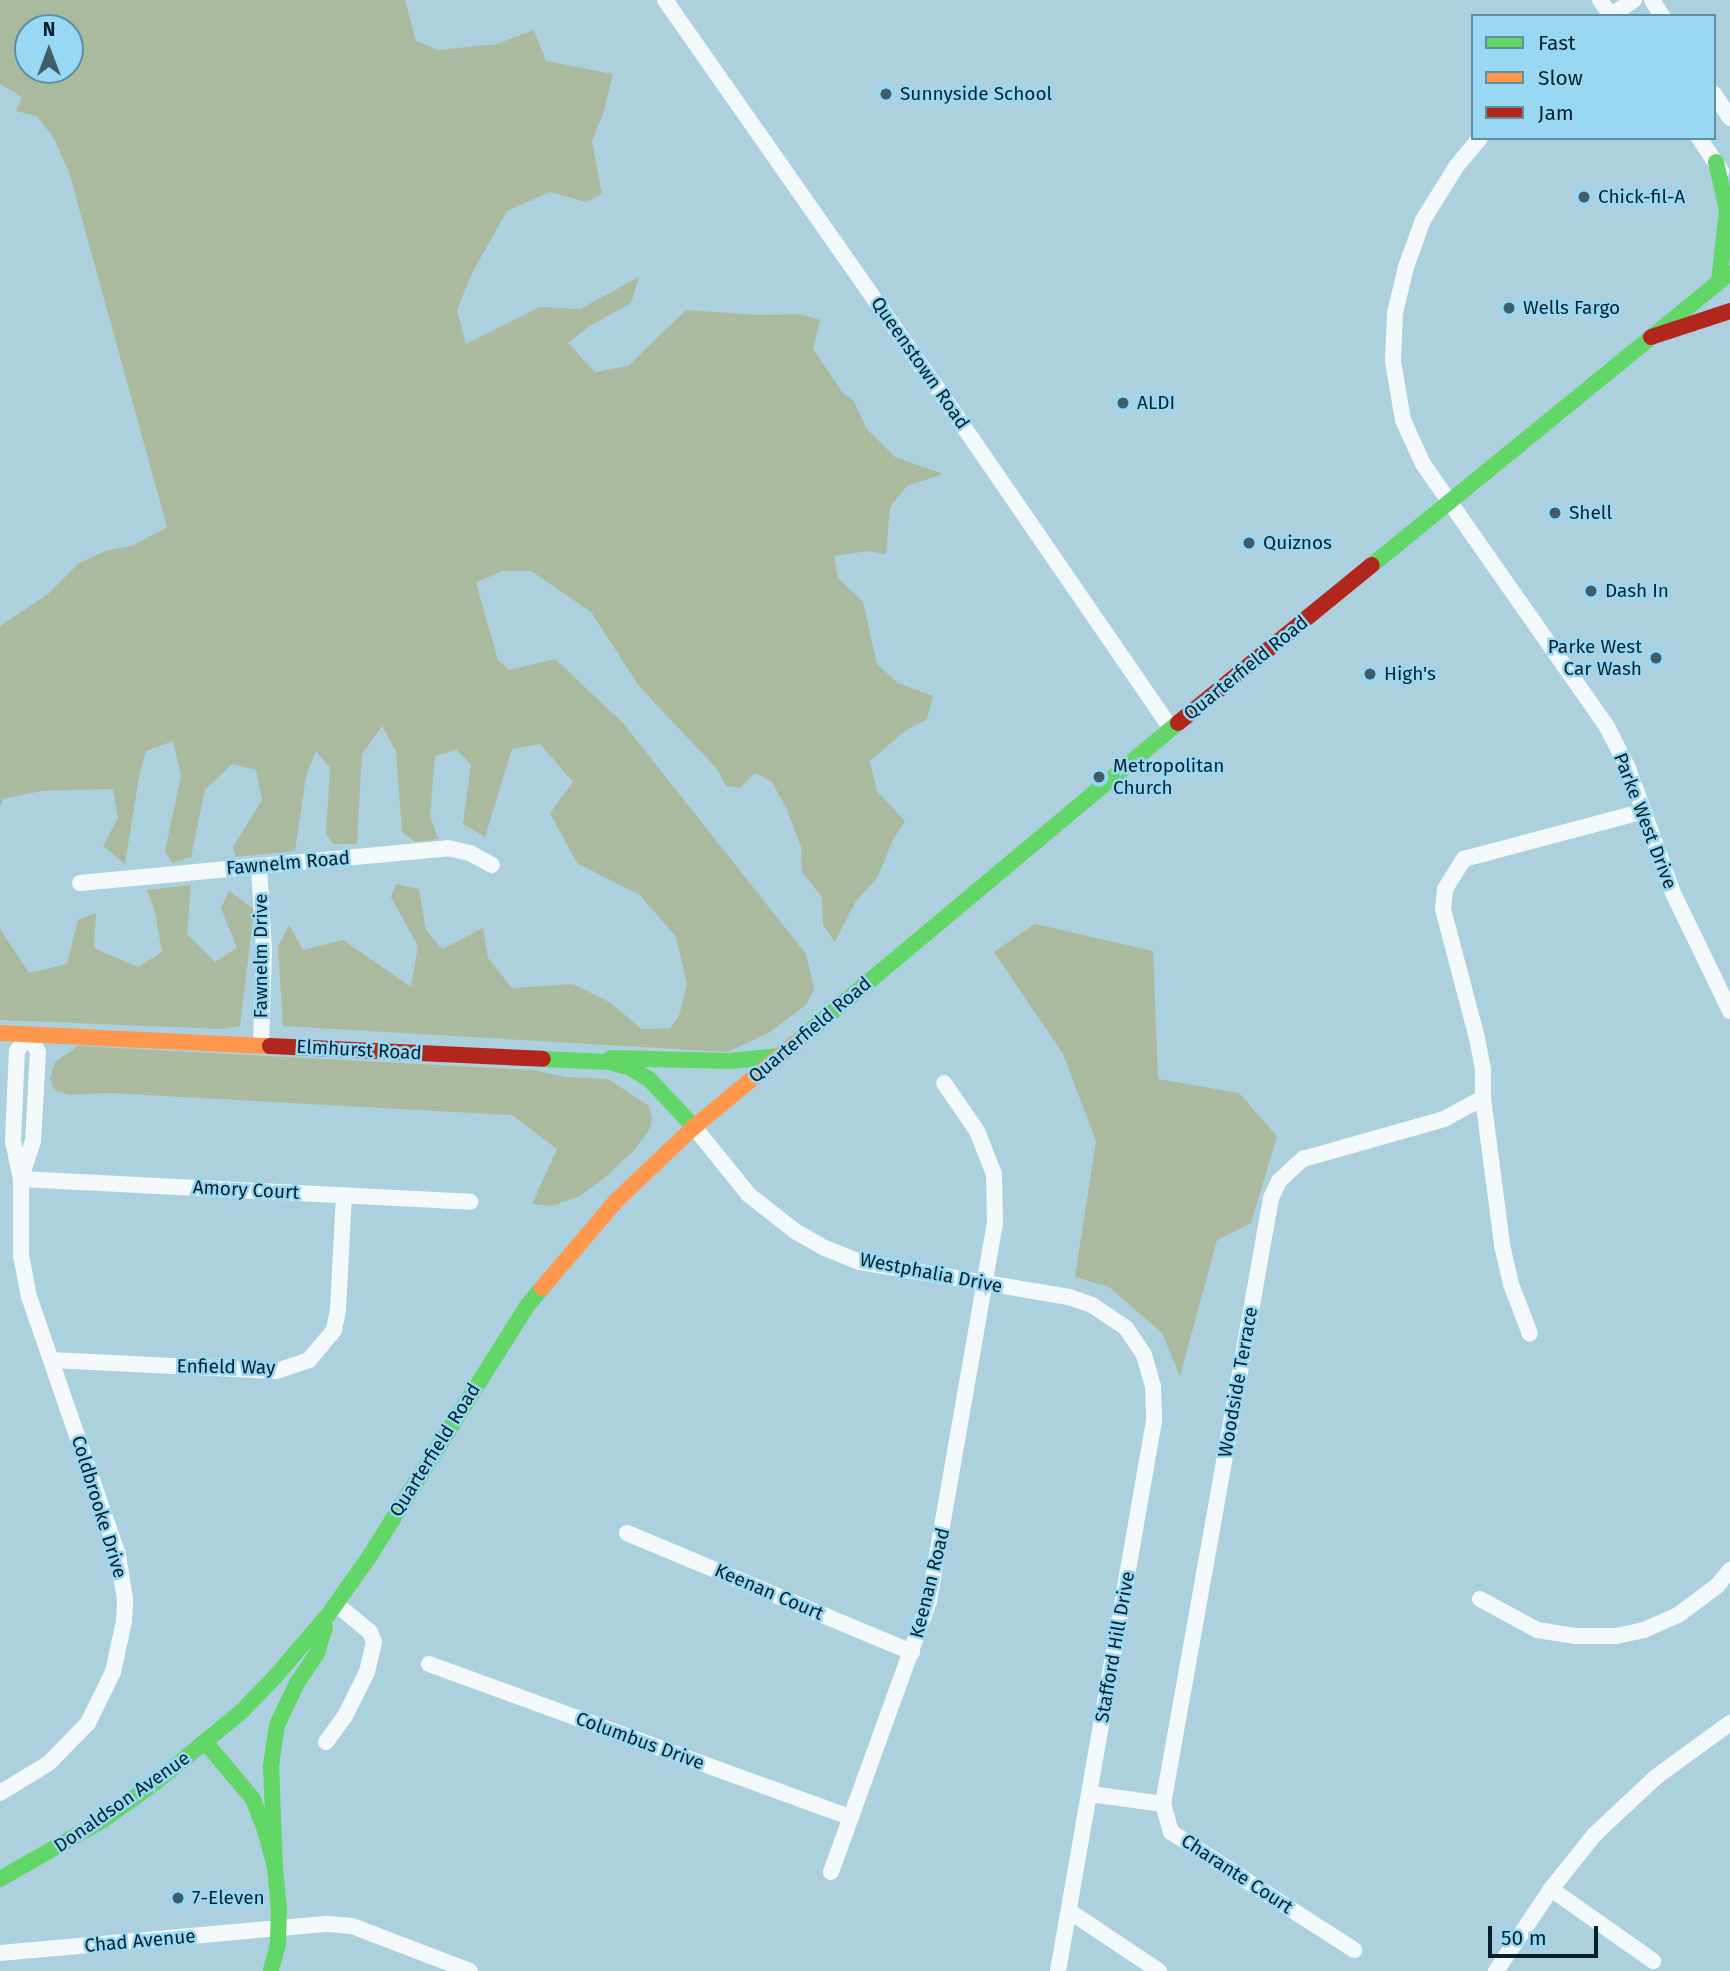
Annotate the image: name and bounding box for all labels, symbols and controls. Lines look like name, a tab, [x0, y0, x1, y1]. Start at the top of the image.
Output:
north arrow	[14, 14, 84, 84]
legend	[1471, 14, 1716, 140]
text: N	[43, 18, 55, 41]
text: Fast	[1538, 30, 1576, 56]
text: Slow	[1538, 65, 1583, 91]
place label: Sunnyside School	[900, 83, 1052, 105]
marker: Sunnyside School	[878, 86, 894, 102]
text: Jam	[1538, 100, 1574, 126]
place label: Chick-fil-A	[1598, 186, 1685, 208]
marker: Chick-fil-A	[1576, 189, 1592, 205]
street label: Queenstown Road	[866, 292, 974, 434]
place label: Wells Fargo	[1523, 297, 1620, 319]
marker: Wells Fargo	[1501, 300, 1517, 316]
place label: ALDI	[1137, 392, 1175, 414]
marker: ALDI	[1115, 395, 1131, 411]
place label: Shell	[1569, 502, 1612, 524]
marker: Shell	[1547, 505, 1563, 521]
place label: Quiznos	[1263, 532, 1332, 554]
marker: Quiznos	[1241, 535, 1257, 551]
place label: Dash In	[1605, 580, 1669, 602]
marker: Dash In	[1583, 583, 1599, 599]
street label: Quarterfield Road	[1179, 611, 1313, 725]
place label: Parke West Car Wash	[1548, 636, 1642, 680]
marker: Parke West Car Wash	[1648, 650, 1664, 666]
place label: High's	[1384, 663, 1436, 685]
marker: High's	[1362, 666, 1378, 682]
street label: Parke West Drive	[1609, 750, 1681, 892]
place label: Metropolitan Church	[1113, 755, 1224, 799]
marker: Metropolitan Church	[1091, 769, 1107, 785]
street label: Fawnelm Road	[225, 846, 351, 880]
street label: Fawnelm Drive	[250, 894, 272, 1018]
street label: Quarterfield Road	[744, 972, 876, 1088]
street label: Elmhurst Road	[296, 1035, 422, 1065]
street label: Amory Court	[192, 1176, 300, 1204]
street label: Westphalia Drive	[858, 1248, 1004, 1298]
street label: Woodside Terrace	[1214, 1305, 1262, 1459]
street label: Enfield Way	[176, 1355, 276, 1379]
street label: Quarterfield Road	[385, 1379, 485, 1521]
street label: Coldbrooke Drive	[66, 1433, 132, 1581]
street label: Keenan Road	[905, 1525, 955, 1641]
street label: Keenan Court	[711, 1559, 827, 1625]
street label: Stafford Hill Drive	[1090, 1570, 1140, 1724]
street label: Columbus Drive	[573, 1707, 707, 1775]
street label: Donaldson Avenue	[50, 1747, 194, 1857]
street label: Charante Court	[1177, 1829, 1297, 1919]
place label: 7-Eleven	[192, 1887, 265, 1909]
marker: 7-Eleven	[170, 1890, 186, 1906]
scale bar	[1492, 1912, 1602, 1956]
street label: Chad Avenue	[84, 1925, 196, 1957]
text: 50 m	[1501, 1925, 1547, 1951]

